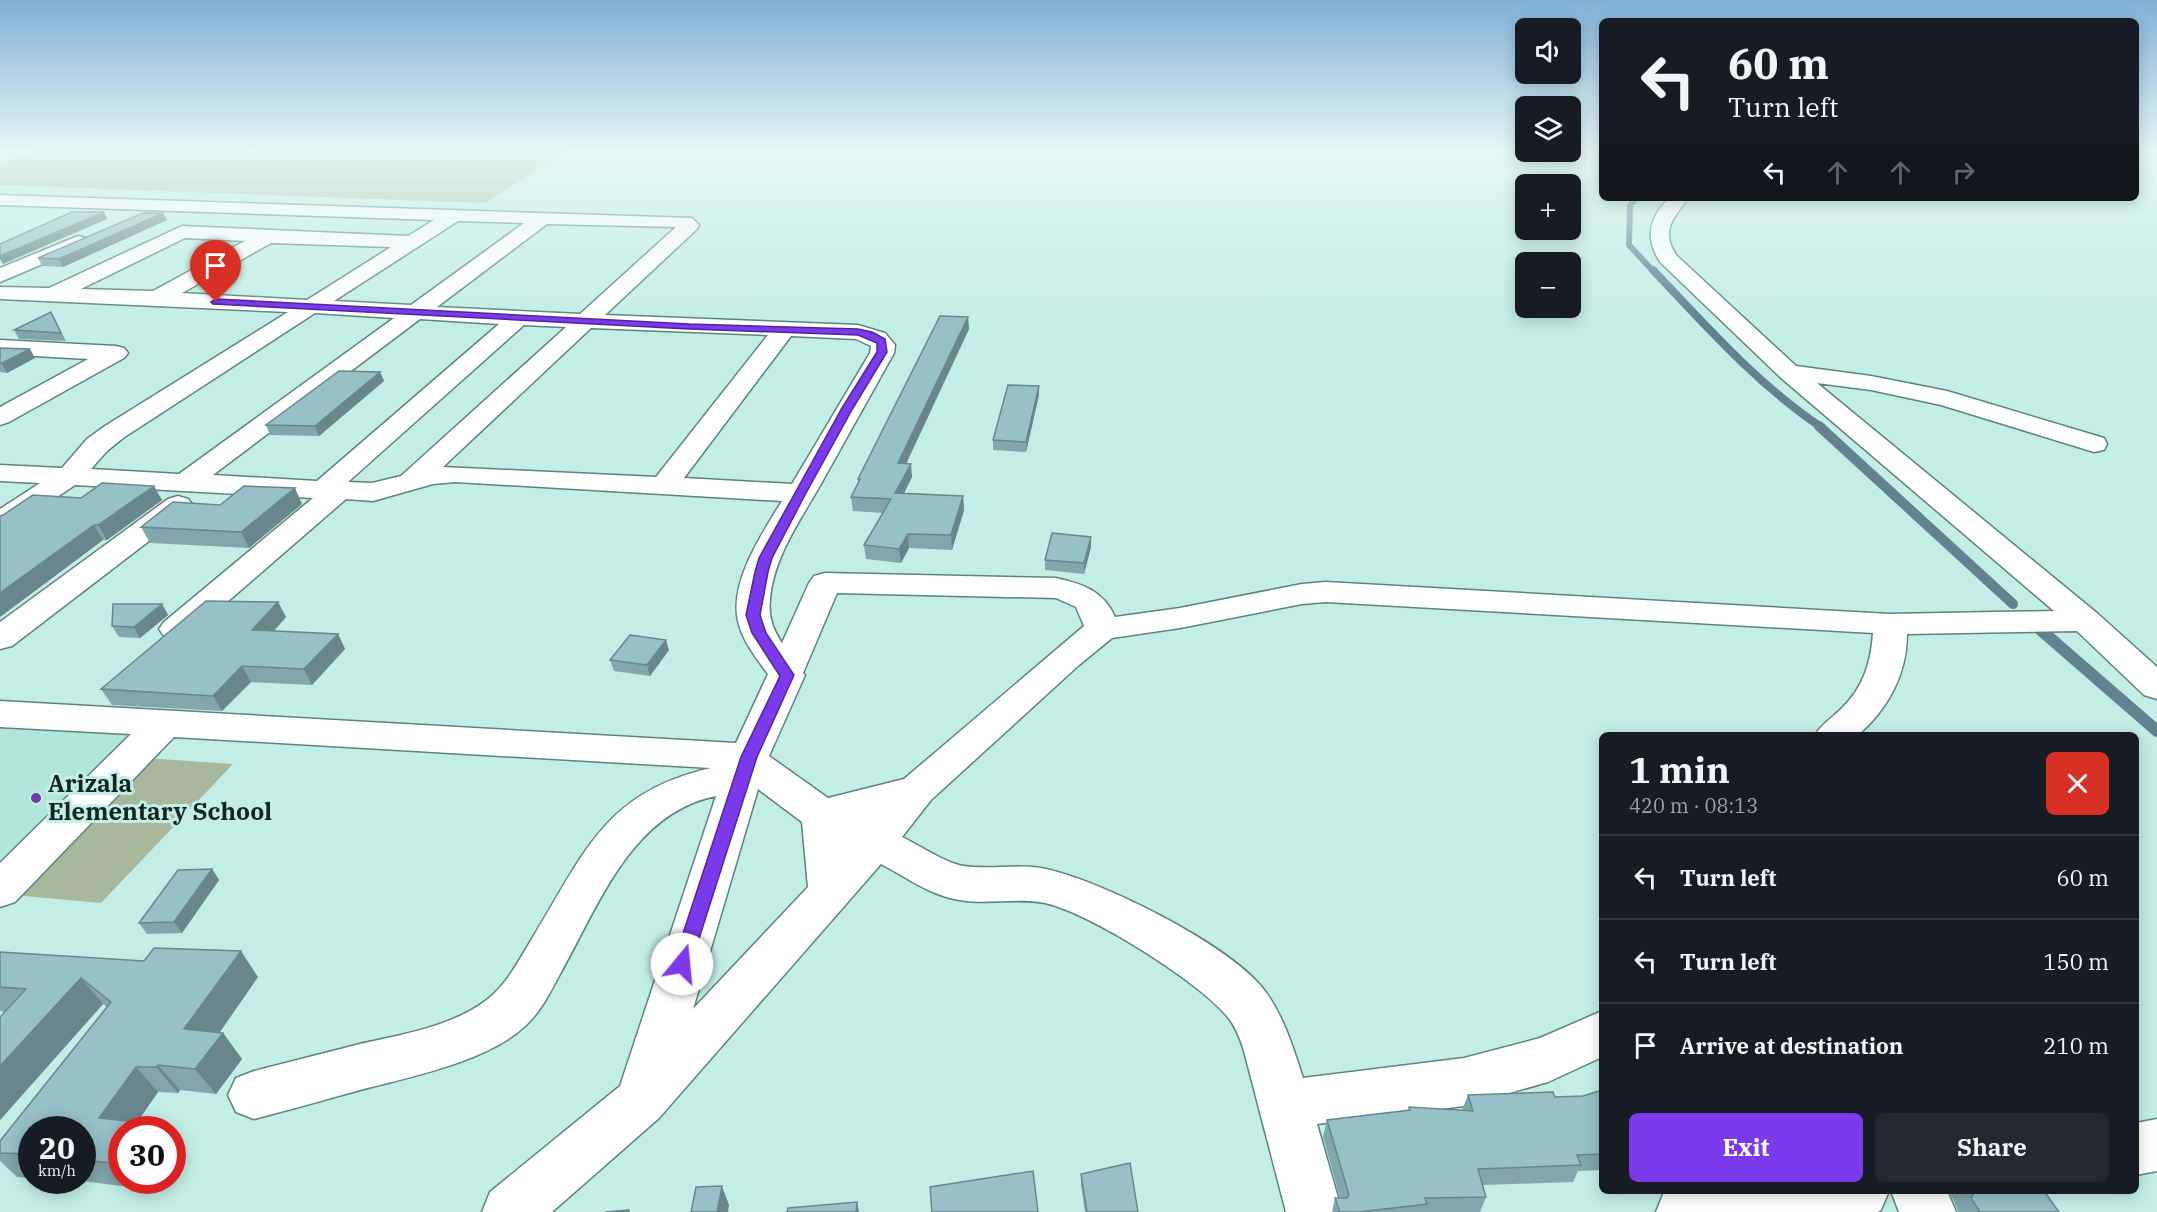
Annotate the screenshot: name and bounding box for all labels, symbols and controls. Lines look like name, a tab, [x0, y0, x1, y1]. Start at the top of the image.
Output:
map controls	[1515, 18, 1581, 318]
button: sound	[1515, 18, 1581, 84]
text: 60 m	[1728, 36, 1829, 91]
icon: left	[1629, 42, 1707, 120]
text: Turn left	[1728, 89, 1839, 124]
button: layers	[1515, 96, 1581, 162]
icon: left	[1758, 156, 1791, 189]
icon: ahead	[1821, 156, 1854, 189]
icon: ahead	[1884, 156, 1917, 189]
icon: right	[1947, 156, 1980, 189]
button: +	[1515, 174, 1581, 240]
pin	[190, 240, 241, 302]
icon: arrive	[199, 249, 232, 282]
button: −	[1515, 252, 1581, 318]
text: 1 min	[1629, 746, 1730, 793]
button: close	[2046, 752, 2109, 815]
place label: Arizala Elementary School	[48, 767, 272, 827]
marker: Arizala Elementary School	[29, 791, 43, 805]
text: 420 m · 08:13	[1629, 792, 1758, 819]
icon: left	[1629, 861, 1662, 894]
text: Turn left	[1680, 863, 1776, 892]
text: 60 m	[2057, 863, 2109, 892]
position arrow	[650, 932, 714, 996]
icon: left	[1629, 945, 1662, 978]
text: Turn left	[1680, 947, 1776, 976]
text: 150 m	[2043, 947, 2109, 976]
icon: arrive	[1629, 1029, 1662, 1062]
text: Arrive at destination	[1680, 1031, 1903, 1060]
text: 210 m	[2043, 1031, 2109, 1060]
button: Exit	[1629, 1113, 1863, 1182]
button: Share	[1875, 1113, 2109, 1182]
speed limit sign: 30	[108, 1116, 186, 1194]
text: 20	[39, 1128, 75, 1167]
text: km/h	[38, 1161, 76, 1180]

